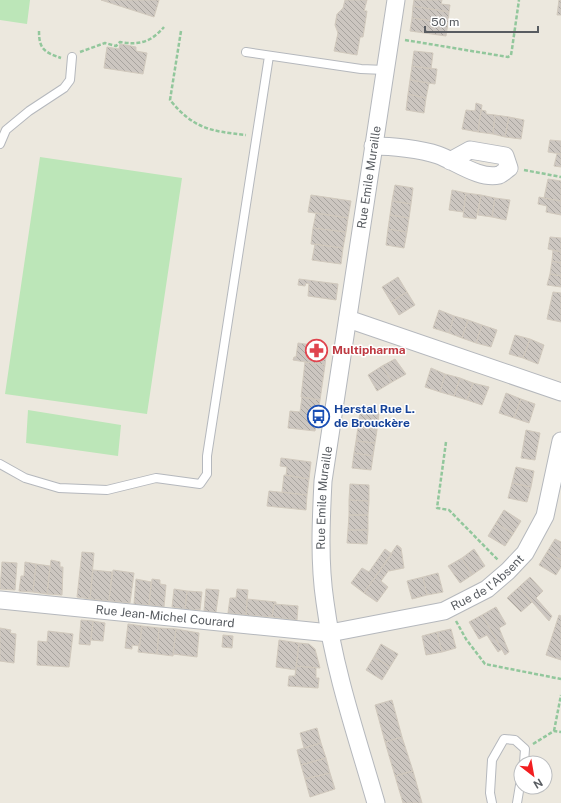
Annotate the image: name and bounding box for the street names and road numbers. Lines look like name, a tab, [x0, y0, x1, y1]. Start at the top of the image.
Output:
street label: Rue Emile Muraille	[354, 125, 384, 230]
street label: Rue Emile Muraille	[314, 445, 335, 550]
street label: Rue de l'Absent	[448, 551, 527, 613]
street label: Rue Jean-Michel Courard	[95, 603, 235, 630]

